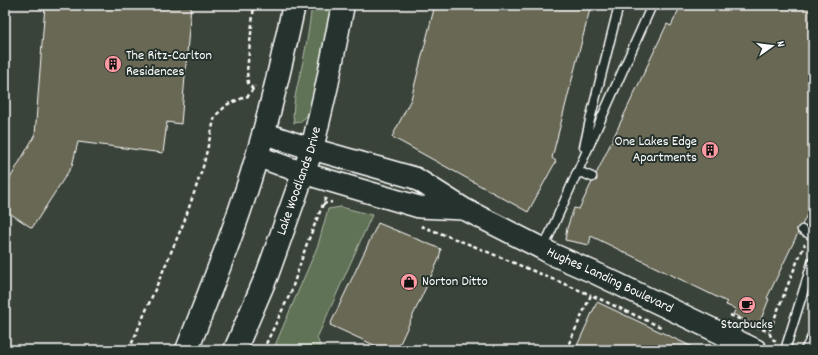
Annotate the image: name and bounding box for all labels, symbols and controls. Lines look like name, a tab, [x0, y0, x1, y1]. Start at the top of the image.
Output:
north arrow	[752, 26, 792, 66]
text: N	[771, 39, 788, 49]
place label: The Ritz-Carlton Residences	[126, 46, 212, 82]
building icon: The Ritz-Carlton Residences	[103, 54, 123, 74]
street label: Lake Woodlands Drive	[272, 125, 327, 238]
place label: One Lakes Edge Apartments	[615, 132, 697, 168]
building icon: One Lakes Edge Apartments	[700, 140, 720, 160]
street label: Hughes Landing Boulevard	[543, 243, 676, 319]
shop icon: Norton Ditto	[399, 272, 419, 292]
place label: Norton Ditto	[422, 272, 488, 292]
cafe icon: Starbucks	[737, 295, 757, 315]
place label: Starbucks	[721, 315, 773, 335]

